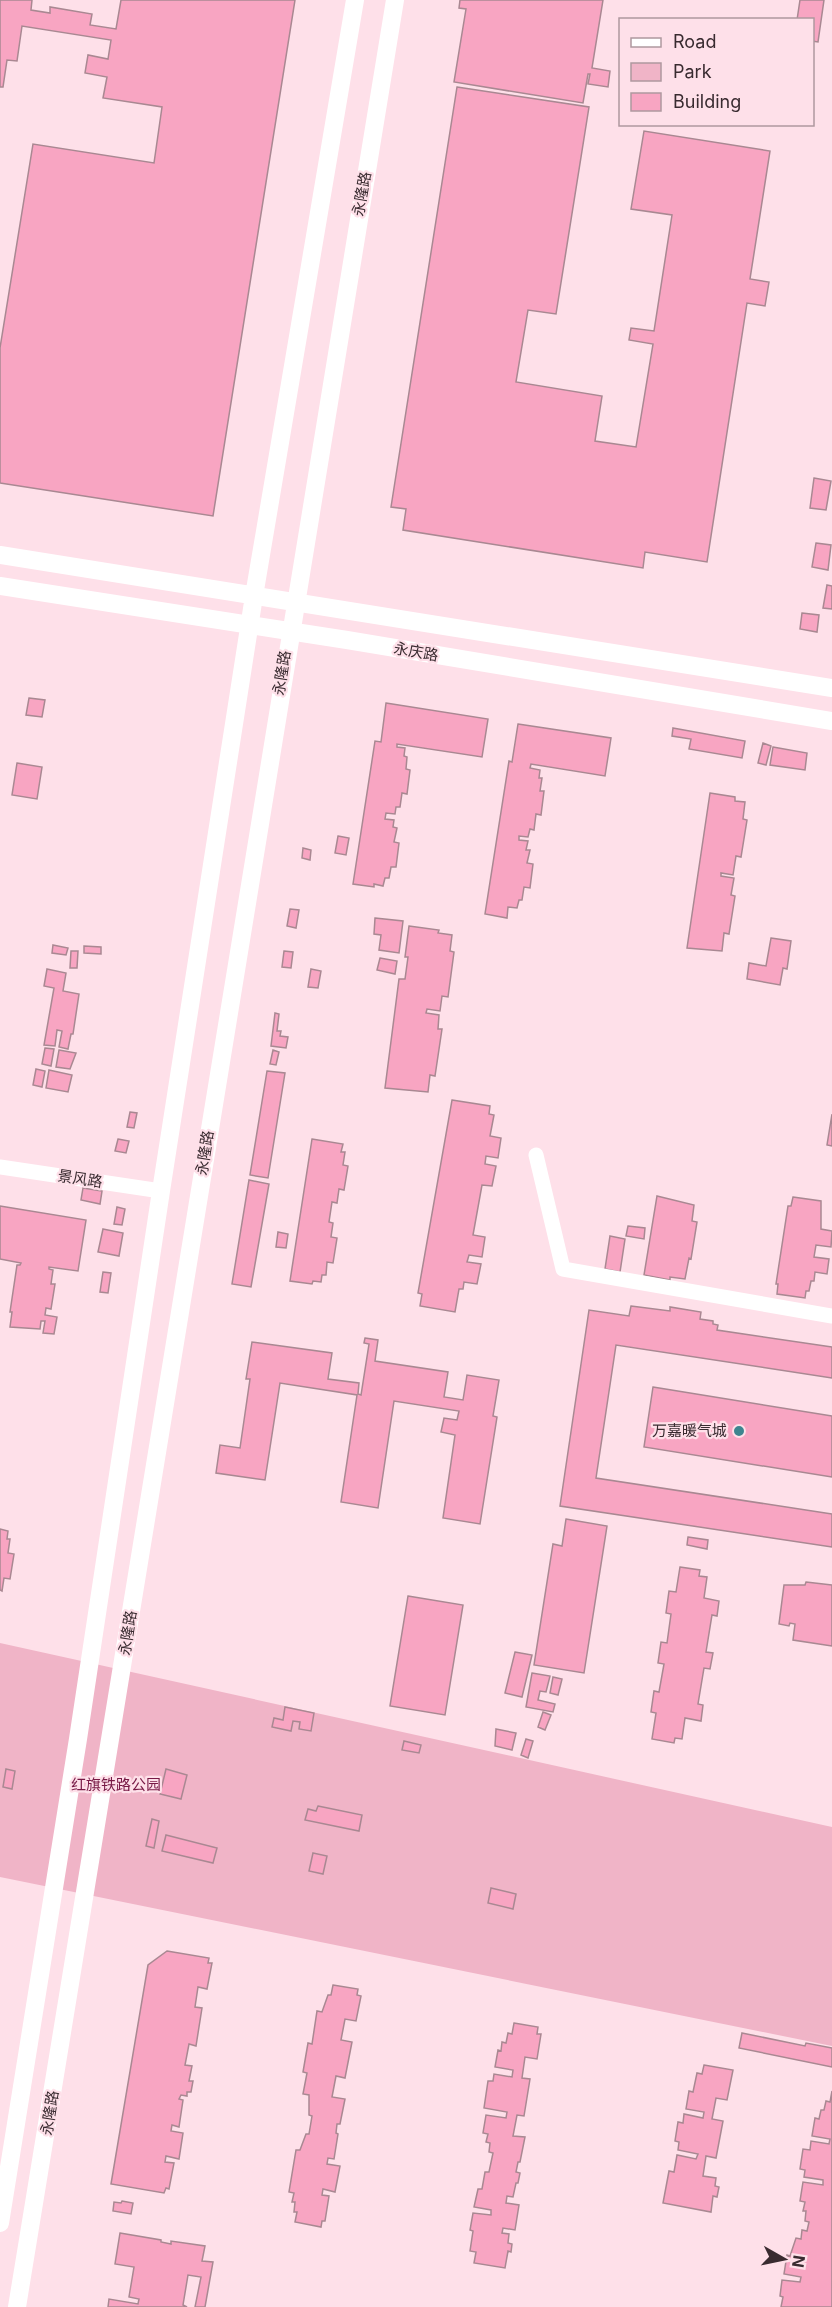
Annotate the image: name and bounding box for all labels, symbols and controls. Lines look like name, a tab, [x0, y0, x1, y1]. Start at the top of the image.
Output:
legend	[619, 18, 814, 126]
text: Road	[673, 31, 716, 52]
text: Park	[673, 61, 712, 82]
text: Building	[673, 91, 741, 112]
street label: 永隆路	[348, 170, 375, 218]
street label: 永庆路	[392, 638, 440, 665]
street label: 永隆路	[269, 649, 294, 697]
street label: 永隆路	[192, 1129, 217, 1177]
street label: 景风路	[56, 1166, 104, 1191]
place label: 万嘉暖气城	[652, 1421, 727, 1440]
marker: 万嘉暖气城	[732, 1424, 746, 1438]
street label: 永隆路	[115, 1609, 140, 1657]
park label: 红旗铁路公园	[71, 1775, 161, 1794]
street label: 永隆路	[37, 2089, 62, 2137]
north arrow	[754, 2229, 814, 2289]
text: N	[788, 2254, 810, 2269]

